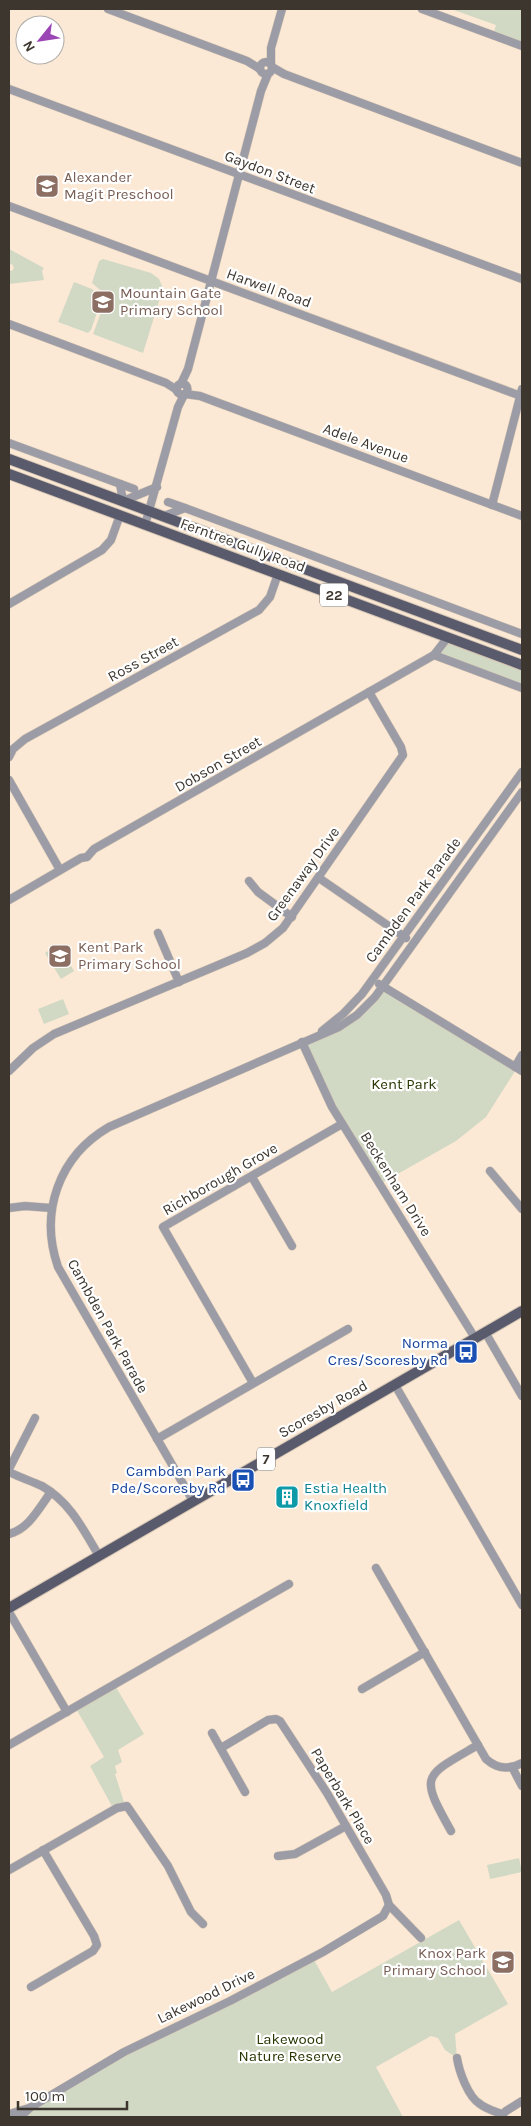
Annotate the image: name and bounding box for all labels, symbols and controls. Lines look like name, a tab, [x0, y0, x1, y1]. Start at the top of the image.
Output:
north arrow	[15, 15, 65, 65]
text: N	[19, 38, 39, 55]
street label: Gaydon Street	[222, 146, 318, 198]
place label: Alexander Magit Preschool	[64, 168, 174, 203]
school or university icon: Alexander Magit Preschool	[34, 173, 60, 199]
street label: Harwell Road	[224, 264, 314, 312]
place label: Mountain Gate Primary School	[120, 284, 223, 319]
school or university icon: Mountain Gate Primary School	[90, 289, 116, 315]
street label: Adele Avenue	[321, 419, 411, 467]
street label: Ferntree Gully Road	[178, 514, 308, 576]
road number: 22	[320, 584, 348, 606]
street label: Ross Street	[105, 632, 182, 686]
street label: Dobson Street	[172, 732, 265, 796]
street label: Greenaway Drive	[263, 823, 343, 925]
street label: Cambden Park Parade	[362, 834, 464, 966]
place label: Kent Park Primary School	[78, 938, 181, 973]
school or university icon: Kent Park Primary School	[47, 943, 73, 969]
park label: Kent Park	[371, 1075, 437, 1093]
street label: Beckenham Drive	[357, 1128, 435, 1240]
street label: Richborough Grove	[159, 1139, 281, 1219]
street label: Cambden Park Parade	[64, 1256, 152, 1396]
place label: Norma Cres/Scoresby Rd	[328, 1334, 448, 1369]
bus stop icon: Norma Cres/Scoresby Rd	[453, 1339, 479, 1365]
street label: Scoresby Road	[275, 1376, 371, 1442]
road number: 7	[257, 1448, 275, 1470]
place label: Cambden Park Pde/Scoresby Rd	[111, 1462, 226, 1497]
bus stop icon: Cambden Park Pde/Scoresby Rd	[230, 1467, 256, 1493]
place label: Estia Health Knoxfield	[304, 1479, 387, 1514]
building icon: Estia Health Knoxfield	[274, 1484, 300, 1510]
street label: Paperbark Place	[307, 1745, 379, 1847]
place label: Knox Park Primary School	[383, 1944, 486, 1979]
school or university icon: Knox Park Primary School	[490, 1949, 516, 1975]
street label: Lakewood Drive	[154, 1965, 258, 2027]
park label: Lakewood Nature Reserve	[238, 2030, 342, 2065]
scale bar	[18, 2078, 126, 2110]
text: 100 m	[25, 2087, 65, 2105]

